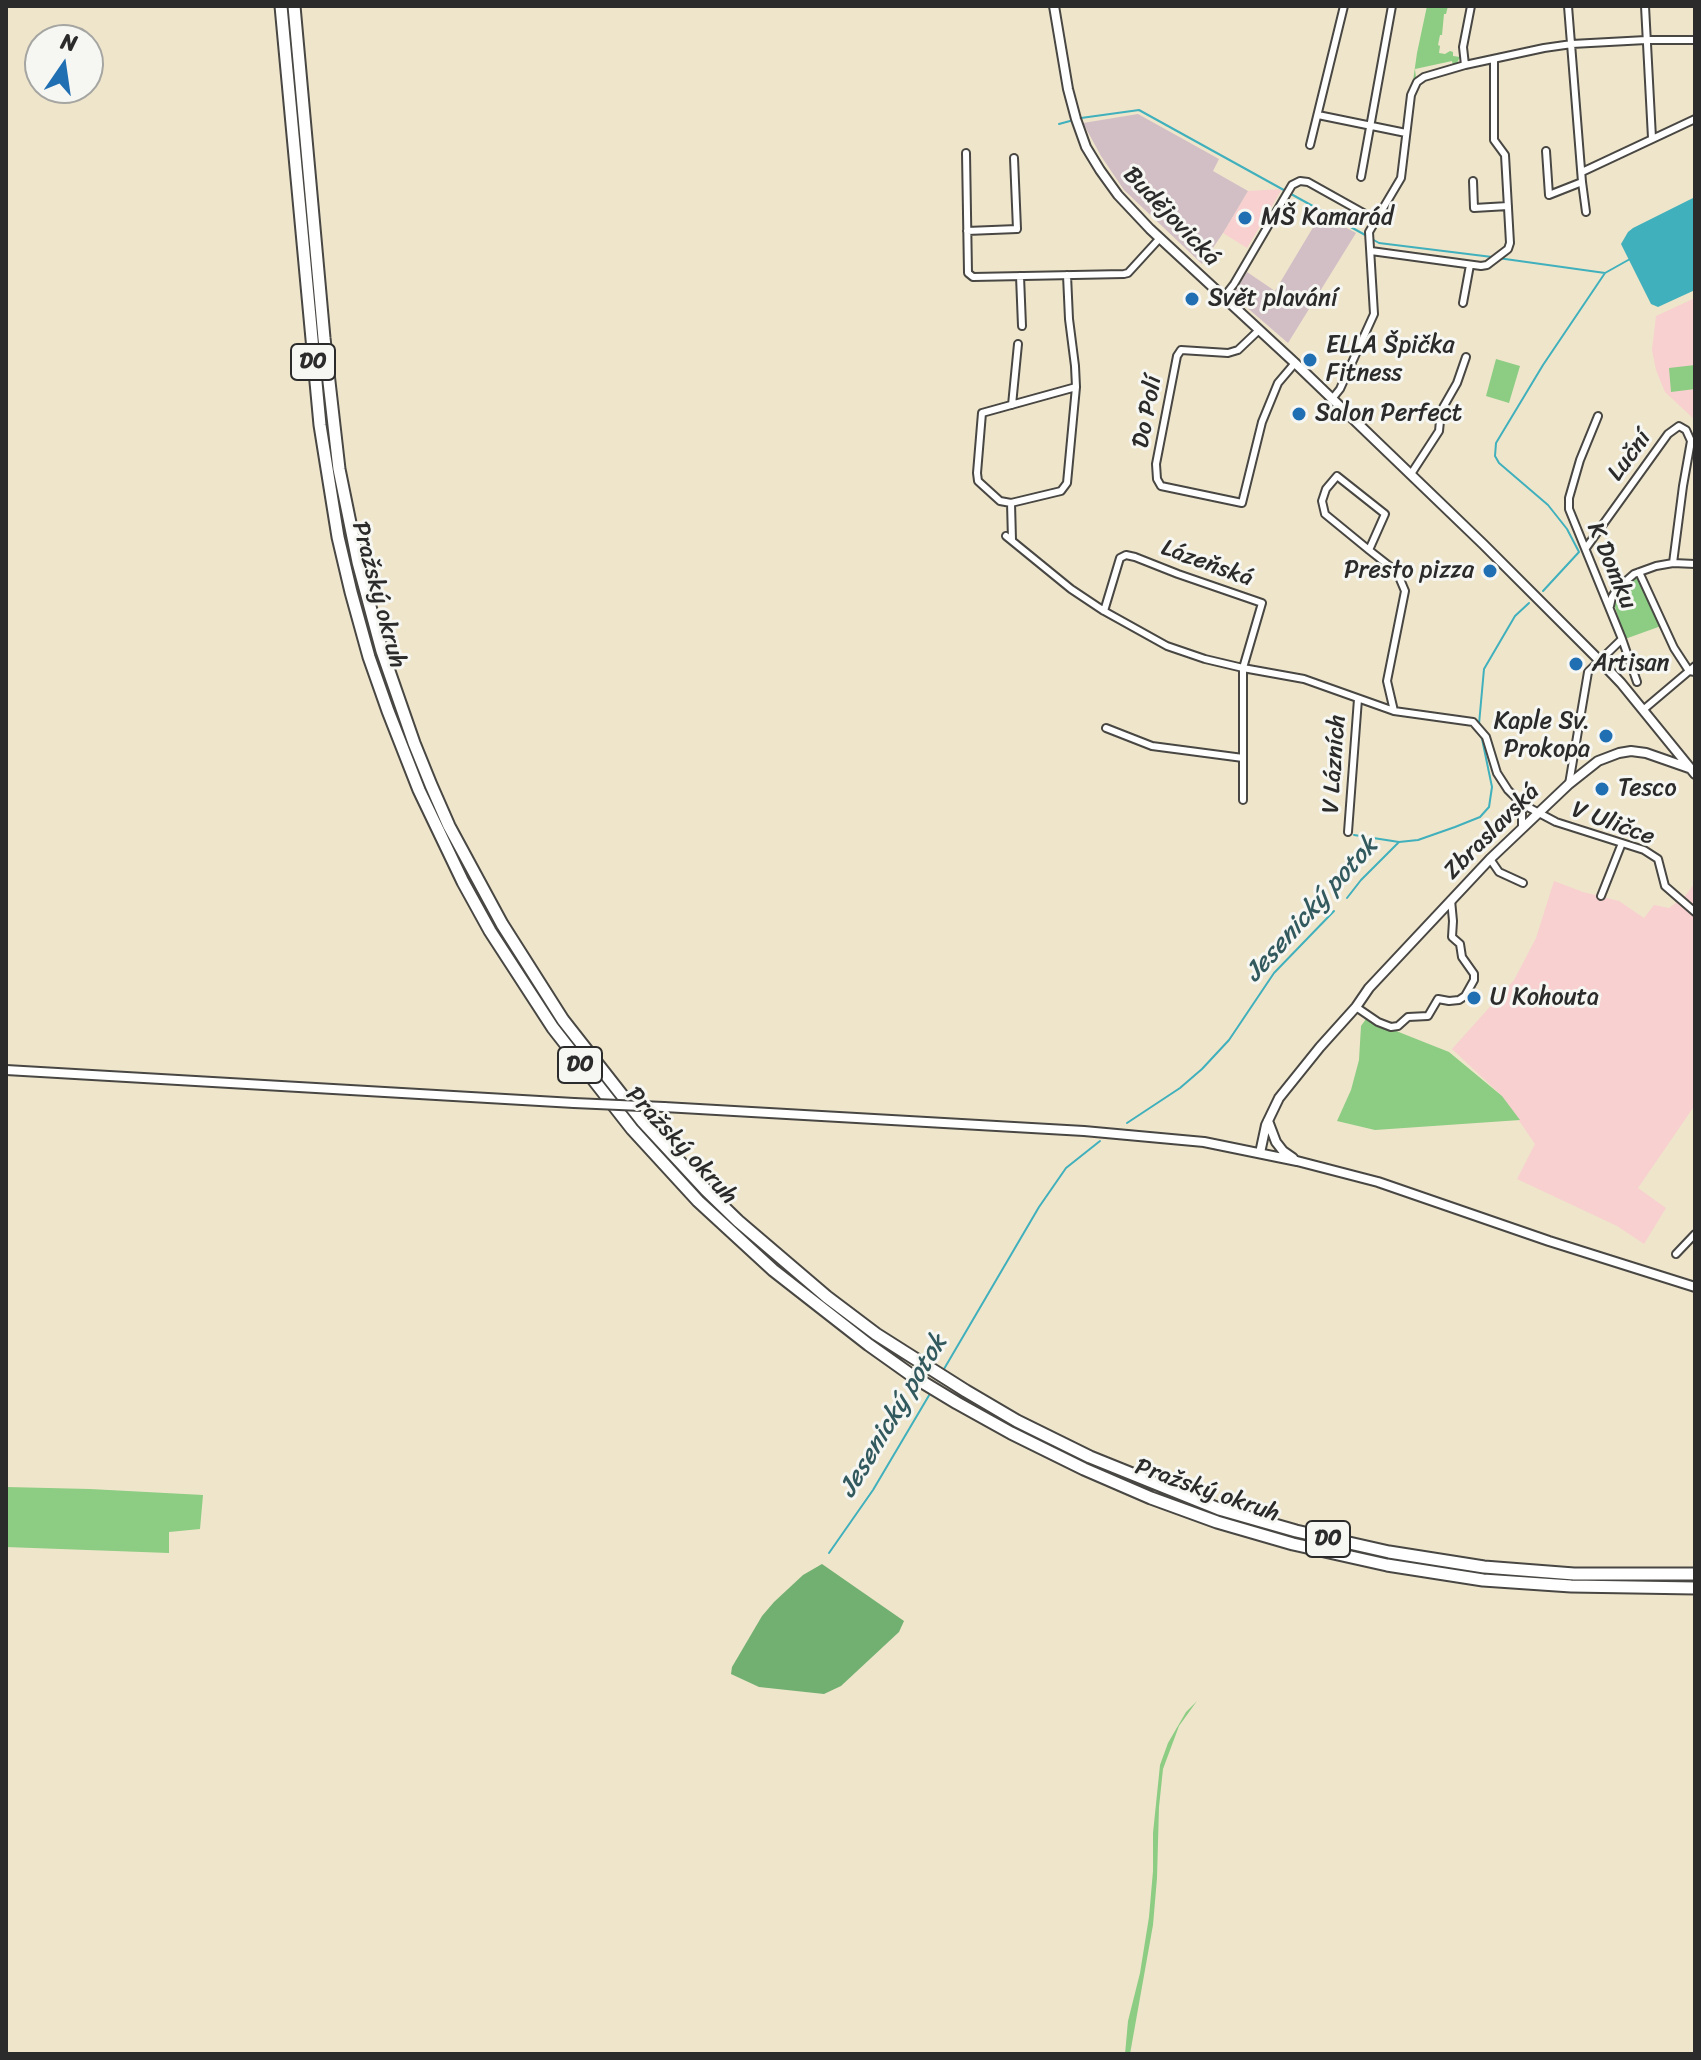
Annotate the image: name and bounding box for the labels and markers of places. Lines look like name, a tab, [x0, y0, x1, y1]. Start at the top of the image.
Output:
place label: MŠ Kamarád	[1261, 204, 1394, 232]
marker: MŠ Kamarád	[1236, 209, 1254, 227]
place label: Svět plavání	[1208, 285, 1338, 313]
marker: Svět plavání	[1183, 290, 1201, 308]
place label: ELLA Špička Fitness	[1326, 332, 1454, 388]
marker: ELLA Špička Fitness	[1301, 351, 1319, 369]
place label: Salon Perfect	[1315, 400, 1462, 428]
marker: Salon Perfect	[1290, 405, 1308, 423]
place label: Presto pizza	[1344, 557, 1474, 585]
marker: Presto pizza	[1481, 562, 1499, 580]
place label: Artisan	[1592, 650, 1670, 678]
marker: Artisan	[1567, 655, 1585, 673]
place label: Kaple Sv. Prokopa	[1494, 708, 1590, 764]
marker: Kaple Sv. Prokopa	[1597, 727, 1615, 745]
place label: Tesco	[1618, 775, 1677, 803]
marker: Tesco	[1593, 780, 1611, 798]
place label: U Kohouta	[1490, 984, 1599, 1012]
marker: U Kohouta	[1465, 989, 1483, 1007]

